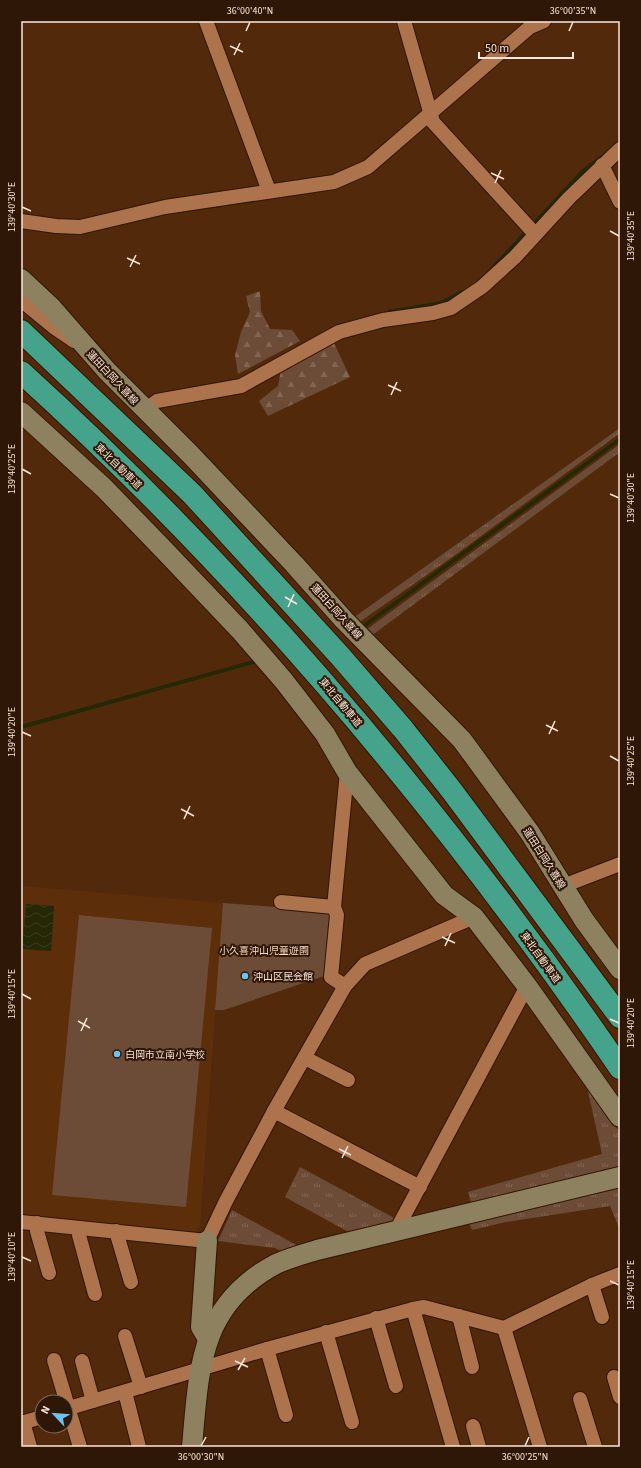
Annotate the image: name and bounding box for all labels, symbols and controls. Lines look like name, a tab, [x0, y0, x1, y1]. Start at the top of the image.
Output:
text: 36°00'40"N	[227, 4, 273, 18]
text: 36°00'35"N	[550, 4, 596, 18]
scale bar	[479, 34, 573, 60]
text: 50 m	[485, 40, 509, 57]
text: 139°40'30"E	[5, 182, 19, 232]
text: 139°40'35"E	[624, 211, 638, 261]
street label: 蓮田白岡久喜線	[83, 347, 141, 408]
street label: 東北自動車道	[92, 441, 145, 493]
text: 139°40'25"E	[5, 444, 19, 494]
text: 139°40'30"E	[624, 473, 638, 523]
street label: 蓮田白岡久喜線	[308, 581, 365, 642]
street label: 東北自動車道	[316, 675, 365, 730]
text: 139°40'20"E	[5, 707, 19, 757]
text: 139°40'25"E	[624, 736, 638, 786]
street label: 蓮田白岡久喜線	[520, 825, 569, 892]
street label: 東北自動車道	[517, 929, 563, 986]
park label: 小久喜沖山児童遊園	[219, 944, 309, 958]
text: 139°40'15"E	[5, 969, 19, 1019]
place label: 沖山区民会館	[253, 970, 313, 984]
marker: 沖山区民会館	[240, 971, 250, 981]
text: 139°40'20"E	[624, 998, 638, 1048]
place label: 白岡市立南小学校	[125, 1048, 205, 1062]
marker: 白岡市立南小学校	[112, 1049, 122, 1059]
text: 139°40'10"E	[5, 1232, 19, 1282]
text: 139°40'15"E	[624, 1260, 638, 1310]
north arrow	[34, 1394, 74, 1434]
text: N	[37, 1403, 54, 1416]
text: 36°00'30"N	[178, 1450, 224, 1464]
text: 36°00'25"N	[502, 1450, 548, 1464]

